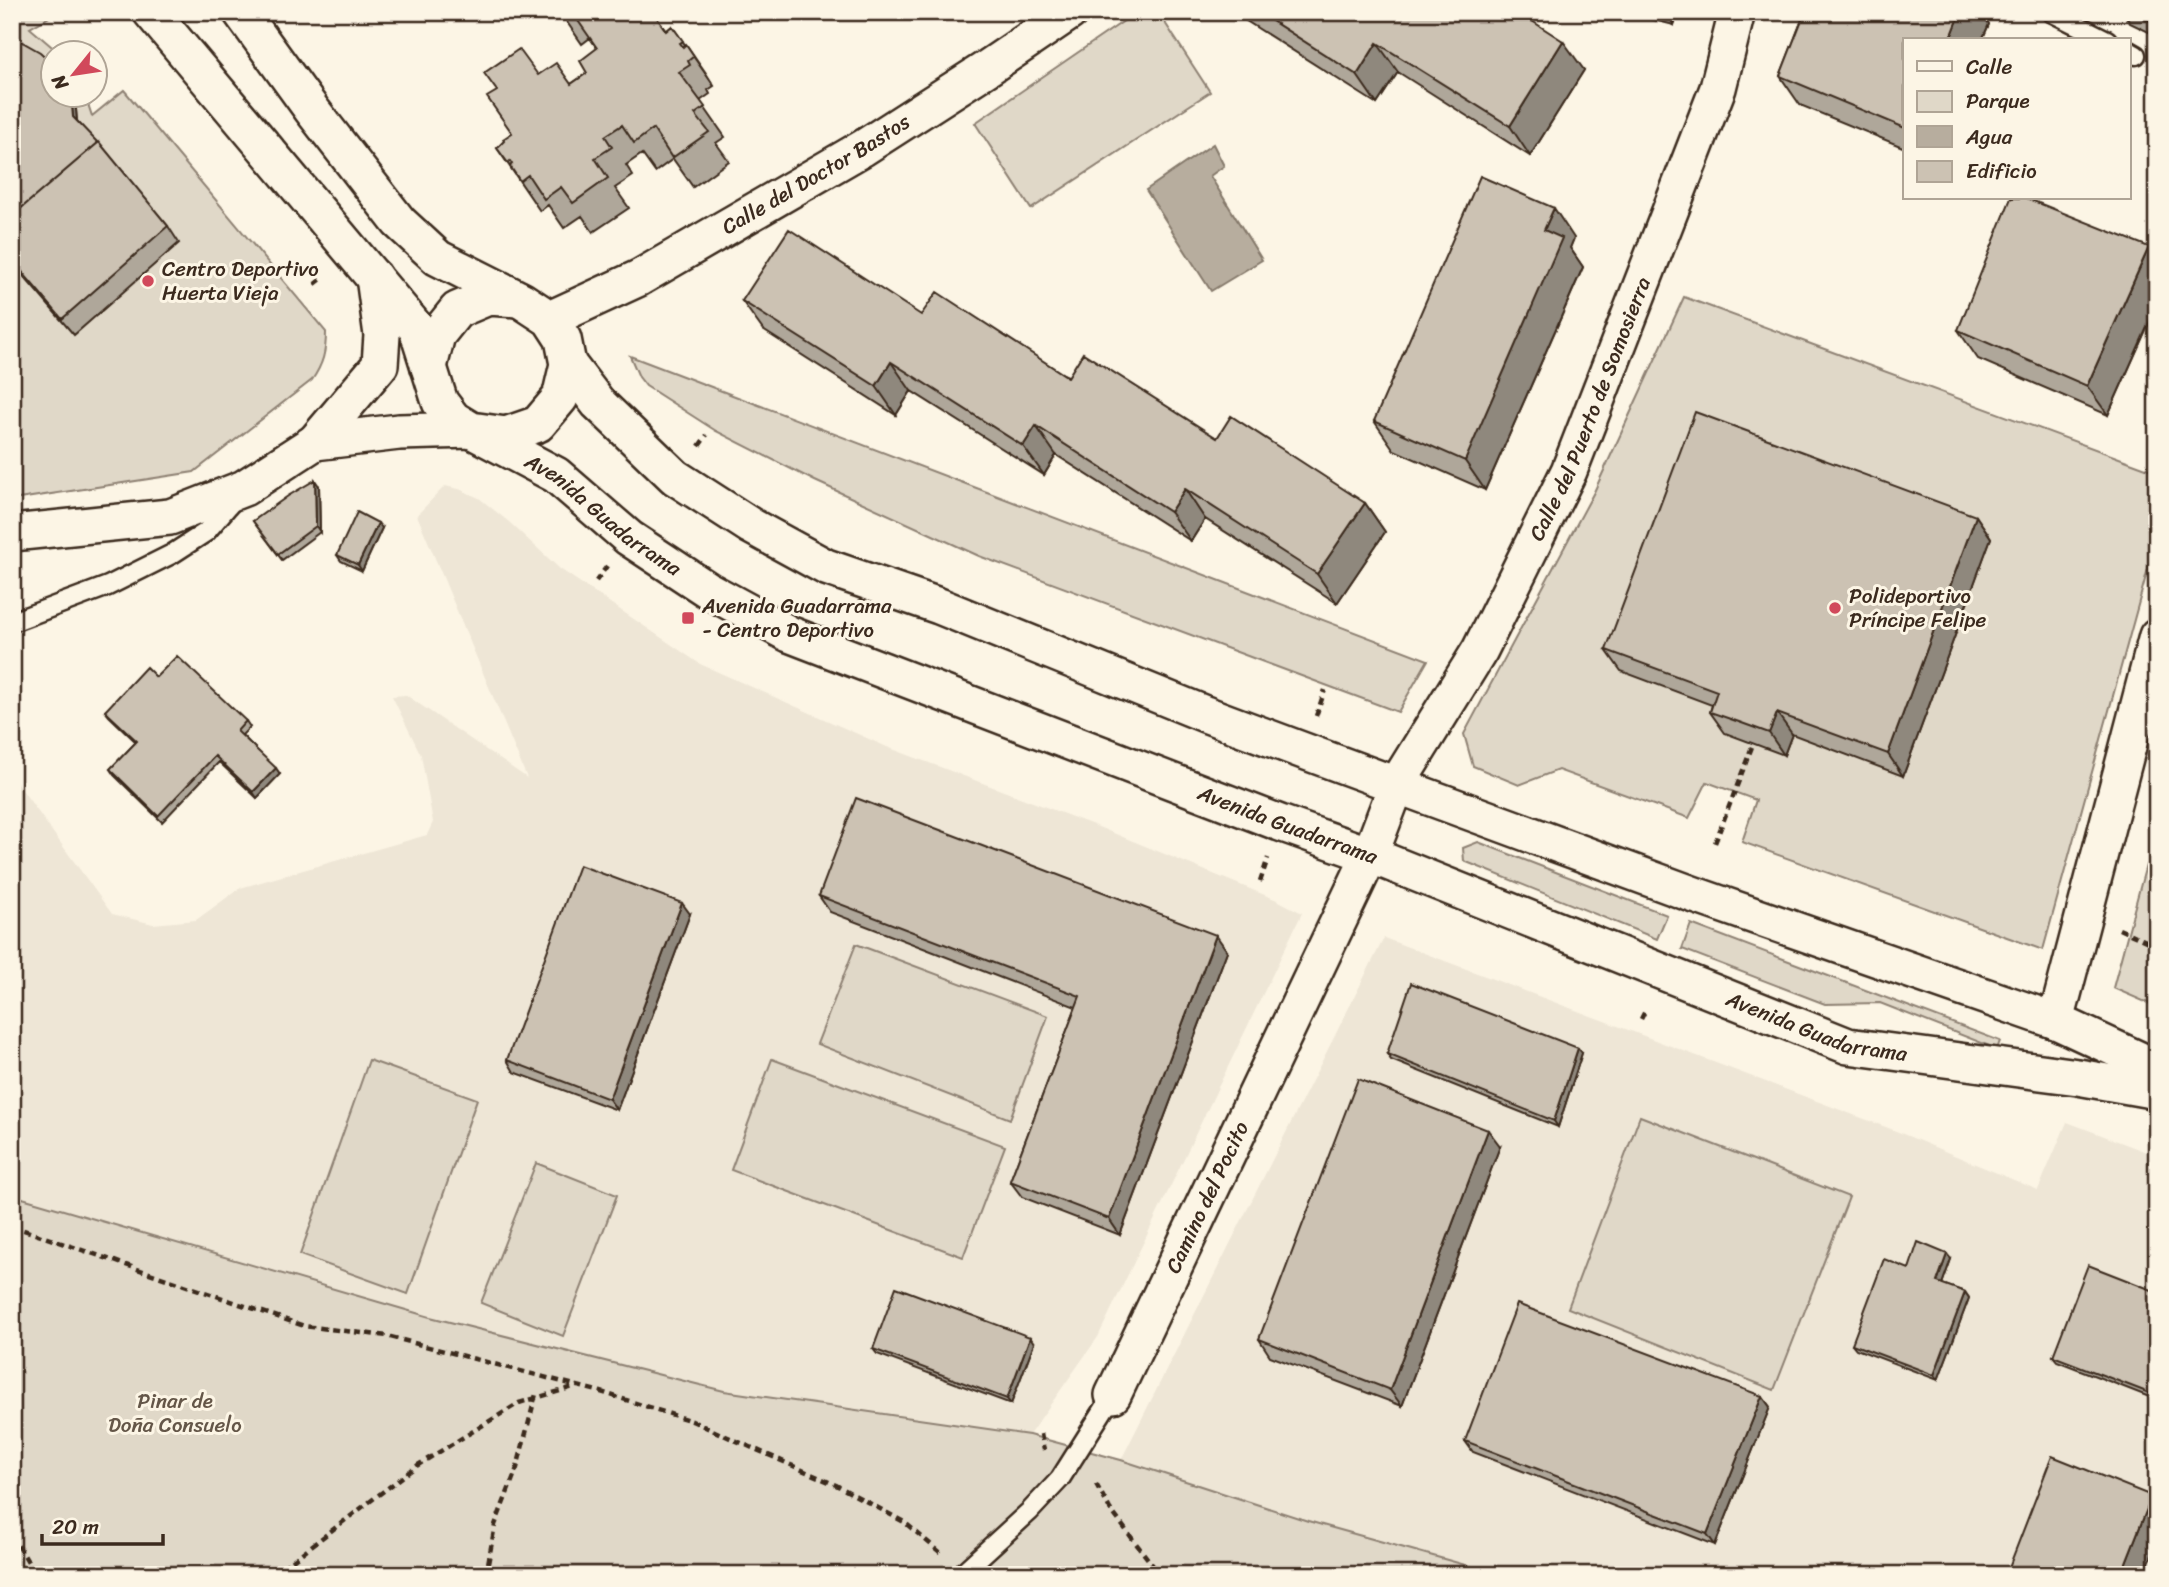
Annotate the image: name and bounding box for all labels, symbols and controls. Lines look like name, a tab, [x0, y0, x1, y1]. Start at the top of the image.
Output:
north arrow	[38, 38, 108, 108]
legend	[1903, 38, 2130, 200]
text: Calle	[1966, 48, 2013, 86]
text: N	[42, 68, 78, 97]
text: Parque	[1966, 82, 2030, 120]
street label: Calle del Doctor Bastos	[714, 103, 918, 245]
text: Agua	[1965, 118, 2013, 156]
text: Edificio	[1966, 152, 2037, 190]
place label: Centro Deportivo Huerta Vieja	[162, 250, 319, 312]
street label: Calle del Puerto de Somosierra	[1518, 271, 1662, 548]
marker: Centro Deportivo Huerta Vieja	[140, 273, 156, 289]
street label: Avenida Guadarrama	[517, 442, 690, 587]
place label: Polideportivo Príncipe Felipe	[1849, 577, 1987, 639]
place label: Avenida Guadarrama - Centro Deportivo	[701, 587, 892, 649]
marker: Polideportivo Príncipe Felipe	[1827, 600, 1843, 616]
marker: Avenida Guadarrama - Centro Deportivo	[680, 610, 696, 626]
street label: Avenida Guadarrama	[1191, 774, 1384, 876]
street label: Avenida Guadarrama	[1719, 980, 1910, 1073]
street label: Camino del Pocito	[1155, 1114, 1260, 1280]
park label: Pinar de Doña Consuelo	[108, 1382, 242, 1444]
scale bar	[42, 1503, 163, 1547]
text: 20 m	[52, 1508, 99, 1546]

